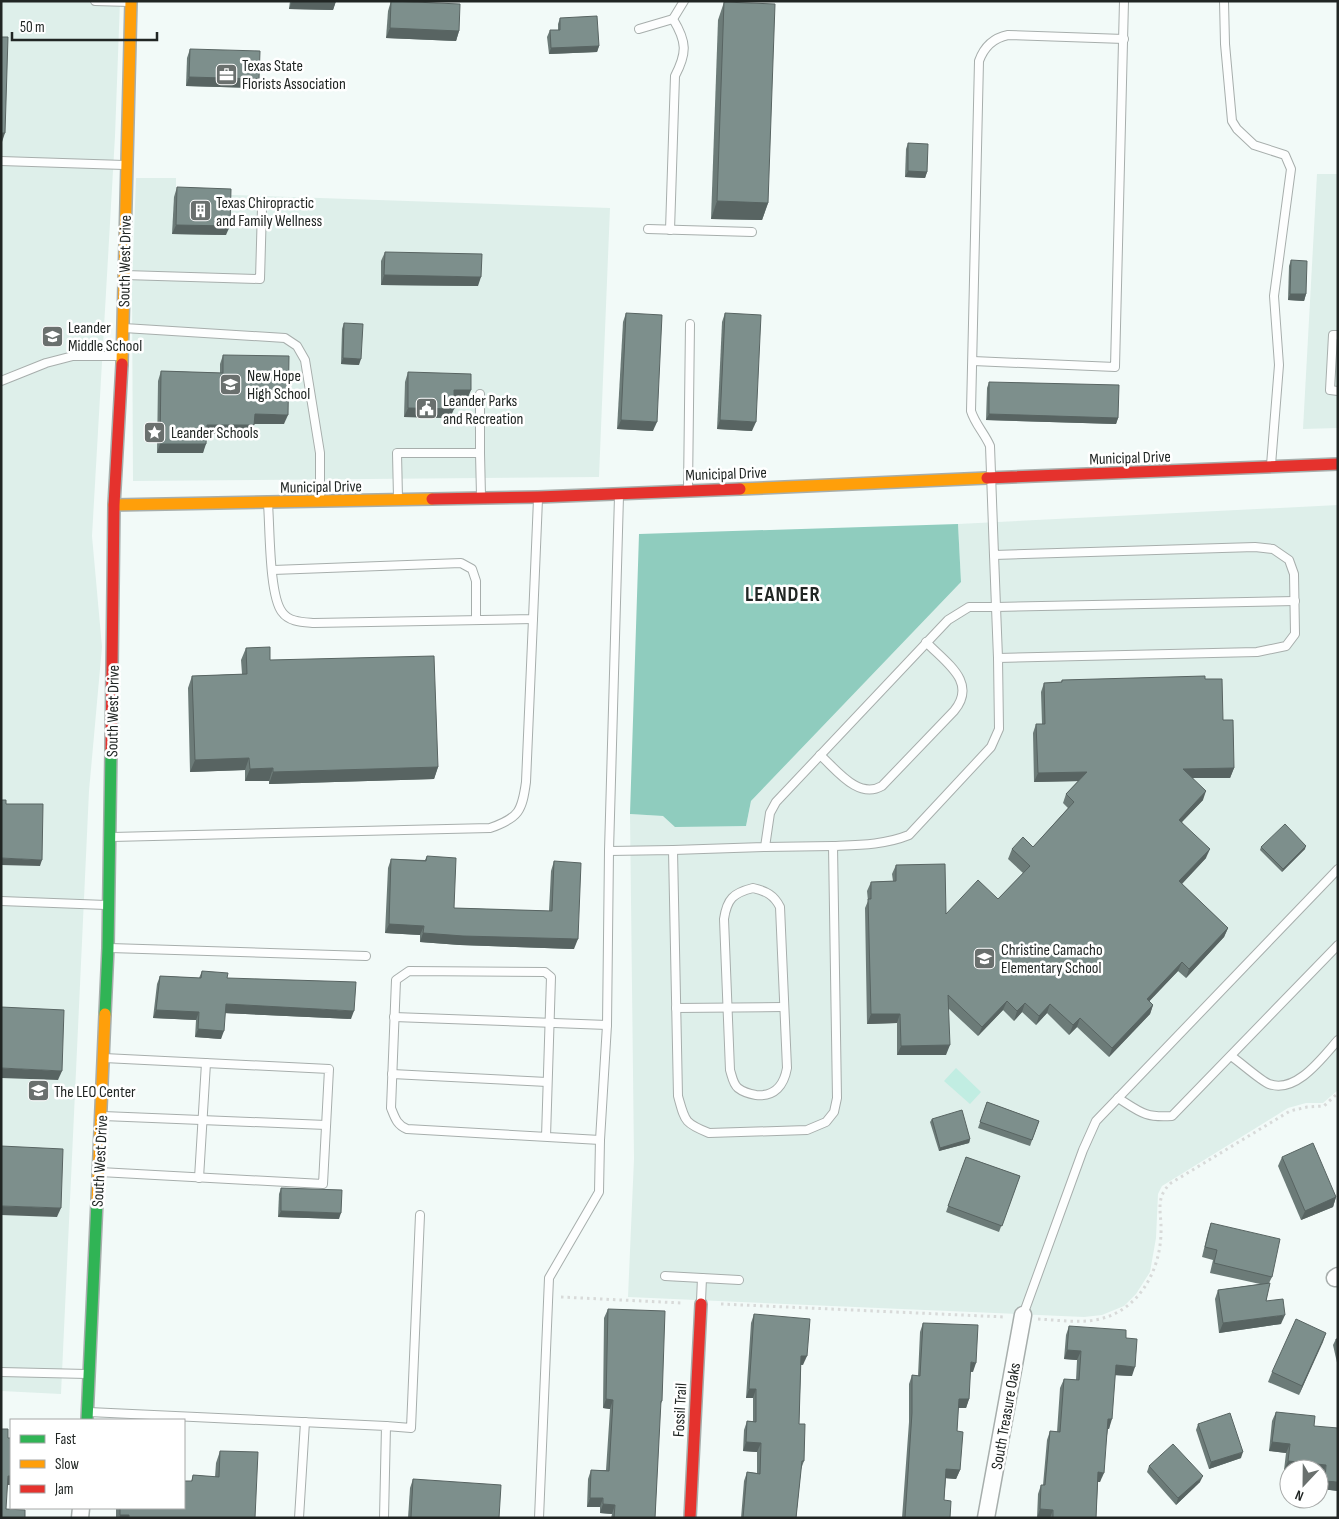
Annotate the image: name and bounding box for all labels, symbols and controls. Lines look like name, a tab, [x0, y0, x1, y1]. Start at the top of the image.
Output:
scale bar	[12, 10, 158, 42]
text: 50 m	[20, 18, 45, 37]
place label: Texas State Florists Association	[242, 57, 346, 94]
office icon: Texas State Florists Association	[214, 62, 238, 86]
place label: Texas Chiropractic and Family Wellness	[216, 194, 322, 231]
building icon: Texas Chiropractic and Family Wellness	[188, 199, 212, 223]
street label: South West Drive	[115, 215, 136, 307]
place label: Leander Middle School	[68, 319, 142, 356]
school or university icon: Leander Middle School	[40, 324, 64, 348]
place label: New Hope High School	[247, 367, 310, 404]
school or university icon: New Hope High School	[219, 372, 243, 396]
place label: Leander Parks and Recreation	[443, 392, 523, 429]
public building icon: Leander Parks and Recreation	[415, 397, 439, 421]
place icon: Leander Schools	[143, 420, 167, 444]
place label: Leander Schools	[171, 424, 259, 443]
street label: Municipal Drive	[1089, 448, 1171, 469]
street label: Municipal Drive	[685, 464, 767, 485]
street label: Municipal Drive	[280, 477, 362, 498]
district label: LEANDER	[745, 582, 821, 607]
street label: South West Drive	[103, 665, 124, 757]
place label: Christine Camacho Elementary School	[1001, 941, 1103, 978]
school or university icon: Christine Camacho Elementary School	[973, 946, 997, 970]
school or university icon: The LEO Center	[26, 1079, 50, 1103]
place label: The LEO Center	[54, 1083, 136, 1102]
street label: South West Drive	[89, 1115, 112, 1208]
street label: South Treasure Oaks	[988, 1361, 1025, 1471]
street label: Fossil Trail	[670, 1383, 691, 1438]
legend	[10, 1419, 185, 1509]
text: Fast	[55, 1430, 77, 1449]
text: Slow	[55, 1455, 79, 1474]
north arrow	[1279, 1459, 1329, 1509]
text: Jam	[54, 1480, 73, 1499]
text: N	[1293, 1486, 1306, 1505]

